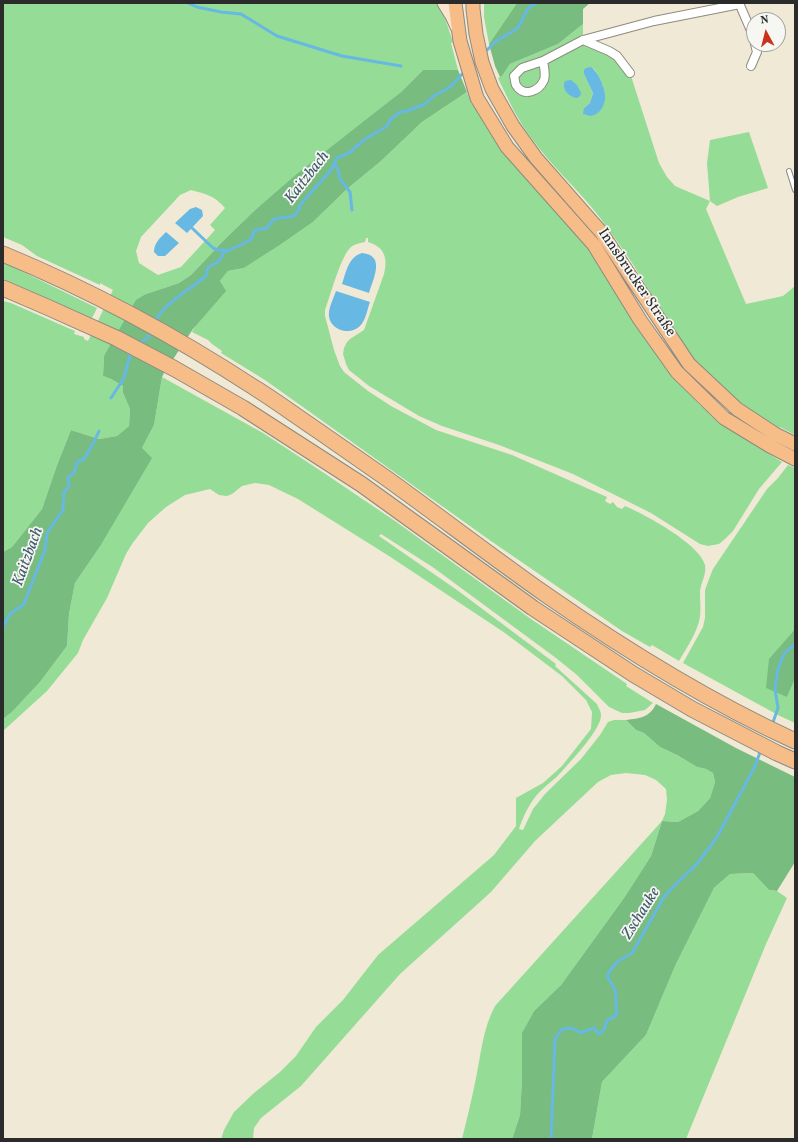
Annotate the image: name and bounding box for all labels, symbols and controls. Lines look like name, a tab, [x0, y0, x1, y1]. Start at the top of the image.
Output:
north arrow	[746, 12, 786, 52]
text: N	[760, 13, 769, 29]
water label: Kaitzbach	[282, 148, 334, 208]
street label: Innsbrucker Straße	[593, 225, 679, 341]
water label: Kaitzbach	[10, 525, 48, 589]
water label: Zschauke	[619, 885, 665, 943]

